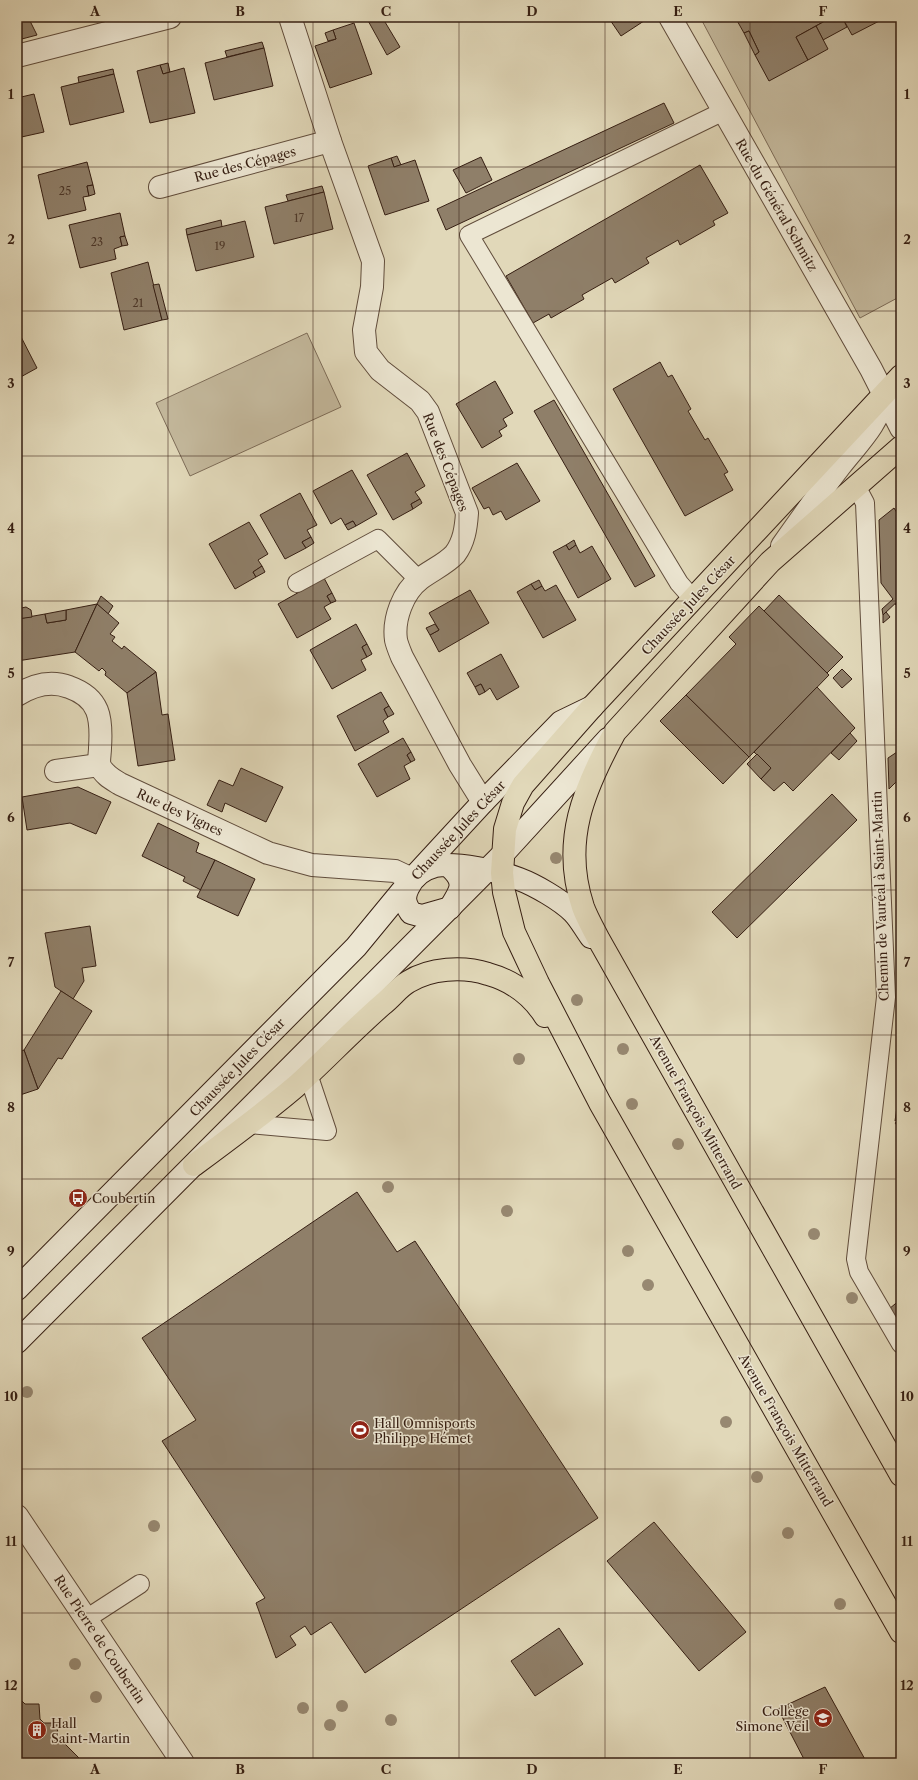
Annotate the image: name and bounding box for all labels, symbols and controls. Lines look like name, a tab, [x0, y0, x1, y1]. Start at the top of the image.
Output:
text: A	[89, 3, 101, 19]
text: B	[235, 3, 245, 19]
text: C	[381, 3, 391, 19]
text: D	[526, 3, 538, 19]
text: E	[673, 3, 683, 19]
text: F	[819, 3, 828, 19]
text: 1	[8, 86, 14, 102]
text: 1	[904, 86, 910, 102]
street label: Rue du Général Schmitz	[732, 136, 822, 274]
street label: Rue des Cépages	[192, 143, 298, 185]
house number: 25	[59, 184, 71, 198]
house number: 17	[294, 211, 305, 225]
text: 2	[7, 231, 15, 247]
text: 2	[903, 231, 911, 247]
house number: 23	[91, 235, 103, 249]
house number: 19	[214, 239, 226, 253]
house number: 21	[133, 296, 144, 310]
text: 3	[7, 375, 15, 391]
text: 3	[903, 375, 911, 391]
street label: Rue des Cépages	[420, 410, 472, 514]
text: 4	[7, 520, 15, 536]
text: 4	[903, 520, 911, 536]
street label: Chaussée Jules César	[638, 551, 739, 658]
text: 5	[7, 665, 15, 681]
text: 5	[903, 665, 911, 681]
street label: Chaussée Jules César	[408, 776, 509, 883]
street label: Rue des Vignes	[134, 785, 226, 839]
street label: Chemin de Vauréal à Saint-Martin	[868, 791, 892, 1001]
text: 6	[7, 809, 15, 825]
text: 6	[903, 809, 911, 825]
text: 7	[8, 954, 15, 970]
text: 7	[904, 954, 911, 970]
street label: Chaussée Jules César	[186, 1014, 288, 1119]
street label: Avenue François Mitterrand	[646, 1031, 745, 1192]
text: 8	[7, 1099, 15, 1115]
text: 8	[903, 1099, 911, 1115]
bus stop icon: Coubertin	[67, 1187, 89, 1209]
place label: Coubertin	[92, 1190, 155, 1206]
text: 9	[7, 1243, 15, 1259]
text: 9	[903, 1243, 911, 1259]
street label: Avenue François Mitterrand	[735, 1350, 836, 1509]
text: 10	[4, 1388, 18, 1404]
text: 10	[900, 1388, 914, 1404]
place label: Hall Omnisports Philippe Hémet	[374, 1415, 476, 1446]
sports icon: Hall Omnisports Philippe Hémet	[349, 1419, 371, 1441]
text: 11	[5, 1533, 17, 1549]
text: 11	[901, 1533, 913, 1549]
street label: Rue Pierre de Coubertin	[51, 1572, 149, 1706]
text: 12	[4, 1677, 18, 1693]
text: 12	[900, 1677, 914, 1693]
place label: Collège Simone Veil	[735, 1703, 809, 1734]
school or university icon: Collège Simone Veil	[812, 1707, 834, 1729]
place label: Hall Saint-Martin	[51, 1715, 130, 1746]
building icon: Hall Saint-Martin	[26, 1719, 48, 1741]
text: A	[89, 1761, 101, 1777]
text: B	[235, 1761, 245, 1777]
text: C	[381, 1761, 391, 1777]
text: D	[526, 1761, 538, 1777]
text: E	[673, 1761, 683, 1777]
text: F	[819, 1761, 828, 1777]

